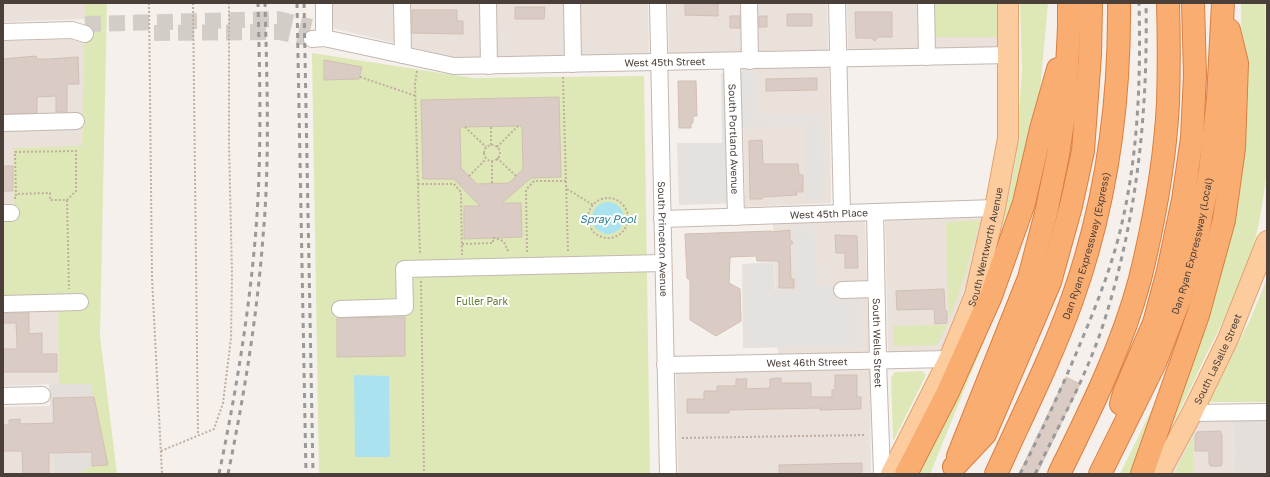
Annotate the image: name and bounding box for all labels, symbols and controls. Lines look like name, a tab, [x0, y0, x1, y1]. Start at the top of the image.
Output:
street label: West 45th Street	[624, 55, 706, 69]
street label: South Portland Avenue	[727, 83, 741, 195]
street label: Dan Ryan Expressway (Express)	[1059, 171, 1111, 321]
street label: Dan Ryan Expressway (Local)	[1168, 176, 1215, 316]
street label: South Princeton Avenue	[656, 181, 670, 297]
street label: South Wentworth Avenue	[965, 186, 1005, 308]
street label: West 45th Place	[790, 206, 868, 221]
water label: Spray Pool	[580, 212, 637, 226]
park label: Fuller Park	[456, 295, 508, 307]
street label: South Wells Street	[871, 298, 885, 388]
street label: South LaSalle Street	[1191, 312, 1243, 406]
street label: West 46th Street	[766, 355, 848, 369]

